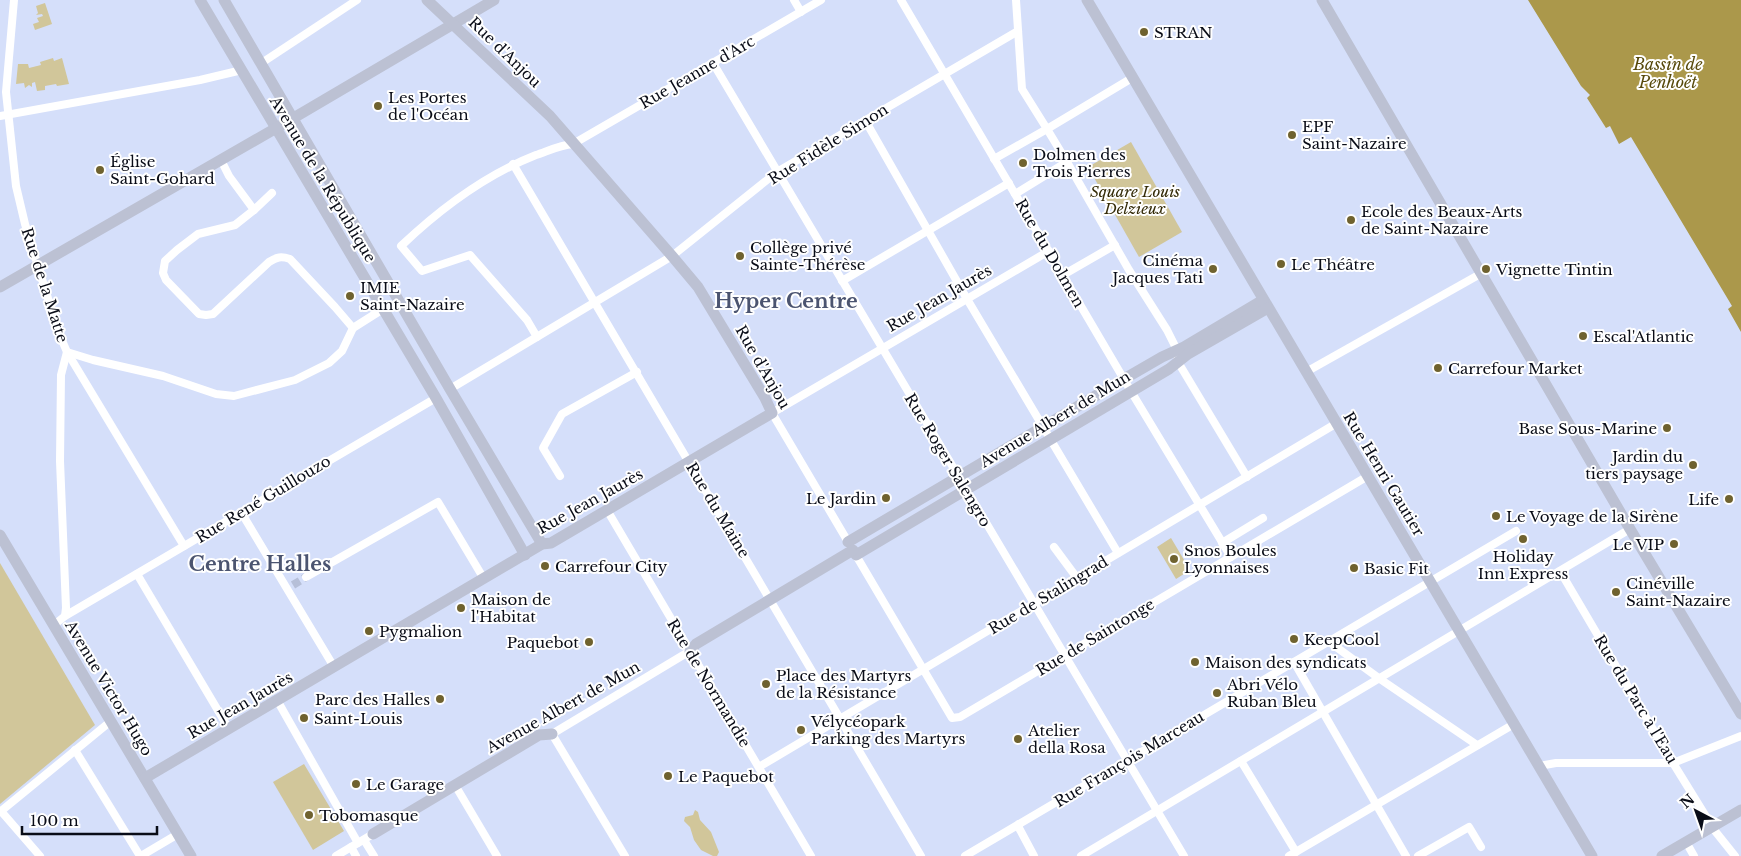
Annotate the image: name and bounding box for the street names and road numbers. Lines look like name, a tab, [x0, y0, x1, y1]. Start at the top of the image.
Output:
street label: Rue d'Anjou	[465, 13, 545, 91]
street label: Rue Jeanne d'Arc	[636, 31, 758, 113]
street label: Avenue de la République	[265, 92, 380, 266]
street label: Rue Fidèle Simon	[765, 100, 891, 188]
street label: Rue du Dolmen	[1011, 195, 1089, 311]
street label: Rue de la Matte	[17, 225, 73, 345]
street label: Rue Jean Jaurès	[883, 260, 995, 336]
street label: Rue d'Anjou	[731, 322, 795, 412]
street label: Avenue Albert de Mun	[975, 366, 1134, 472]
street label: Rue Roger Salengro	[901, 390, 995, 530]
street label: Rue Henri Gautier	[1339, 408, 1429, 540]
street label: Rue René Guillouzo	[192, 451, 334, 547]
street label: Rue du Maine	[682, 459, 754, 561]
street label: Rue Jean Jaurès	[534, 464, 646, 538]
street label: Rue de Stalingrad	[985, 552, 1111, 638]
street label: Rue de Saintonge	[1032, 594, 1158, 680]
street label: Rue de Normandie	[663, 615, 755, 751]
street label: Avenue Victor Hugo	[61, 616, 157, 759]
street label: Rue du Parc à l'Eau	[1590, 631, 1682, 767]
street label: Avenue Albert de Mun	[482, 657, 643, 758]
street label: Rue Jean Jaurès	[184, 667, 296, 743]
street label: Rue François Marceau	[1051, 707, 1207, 811]

